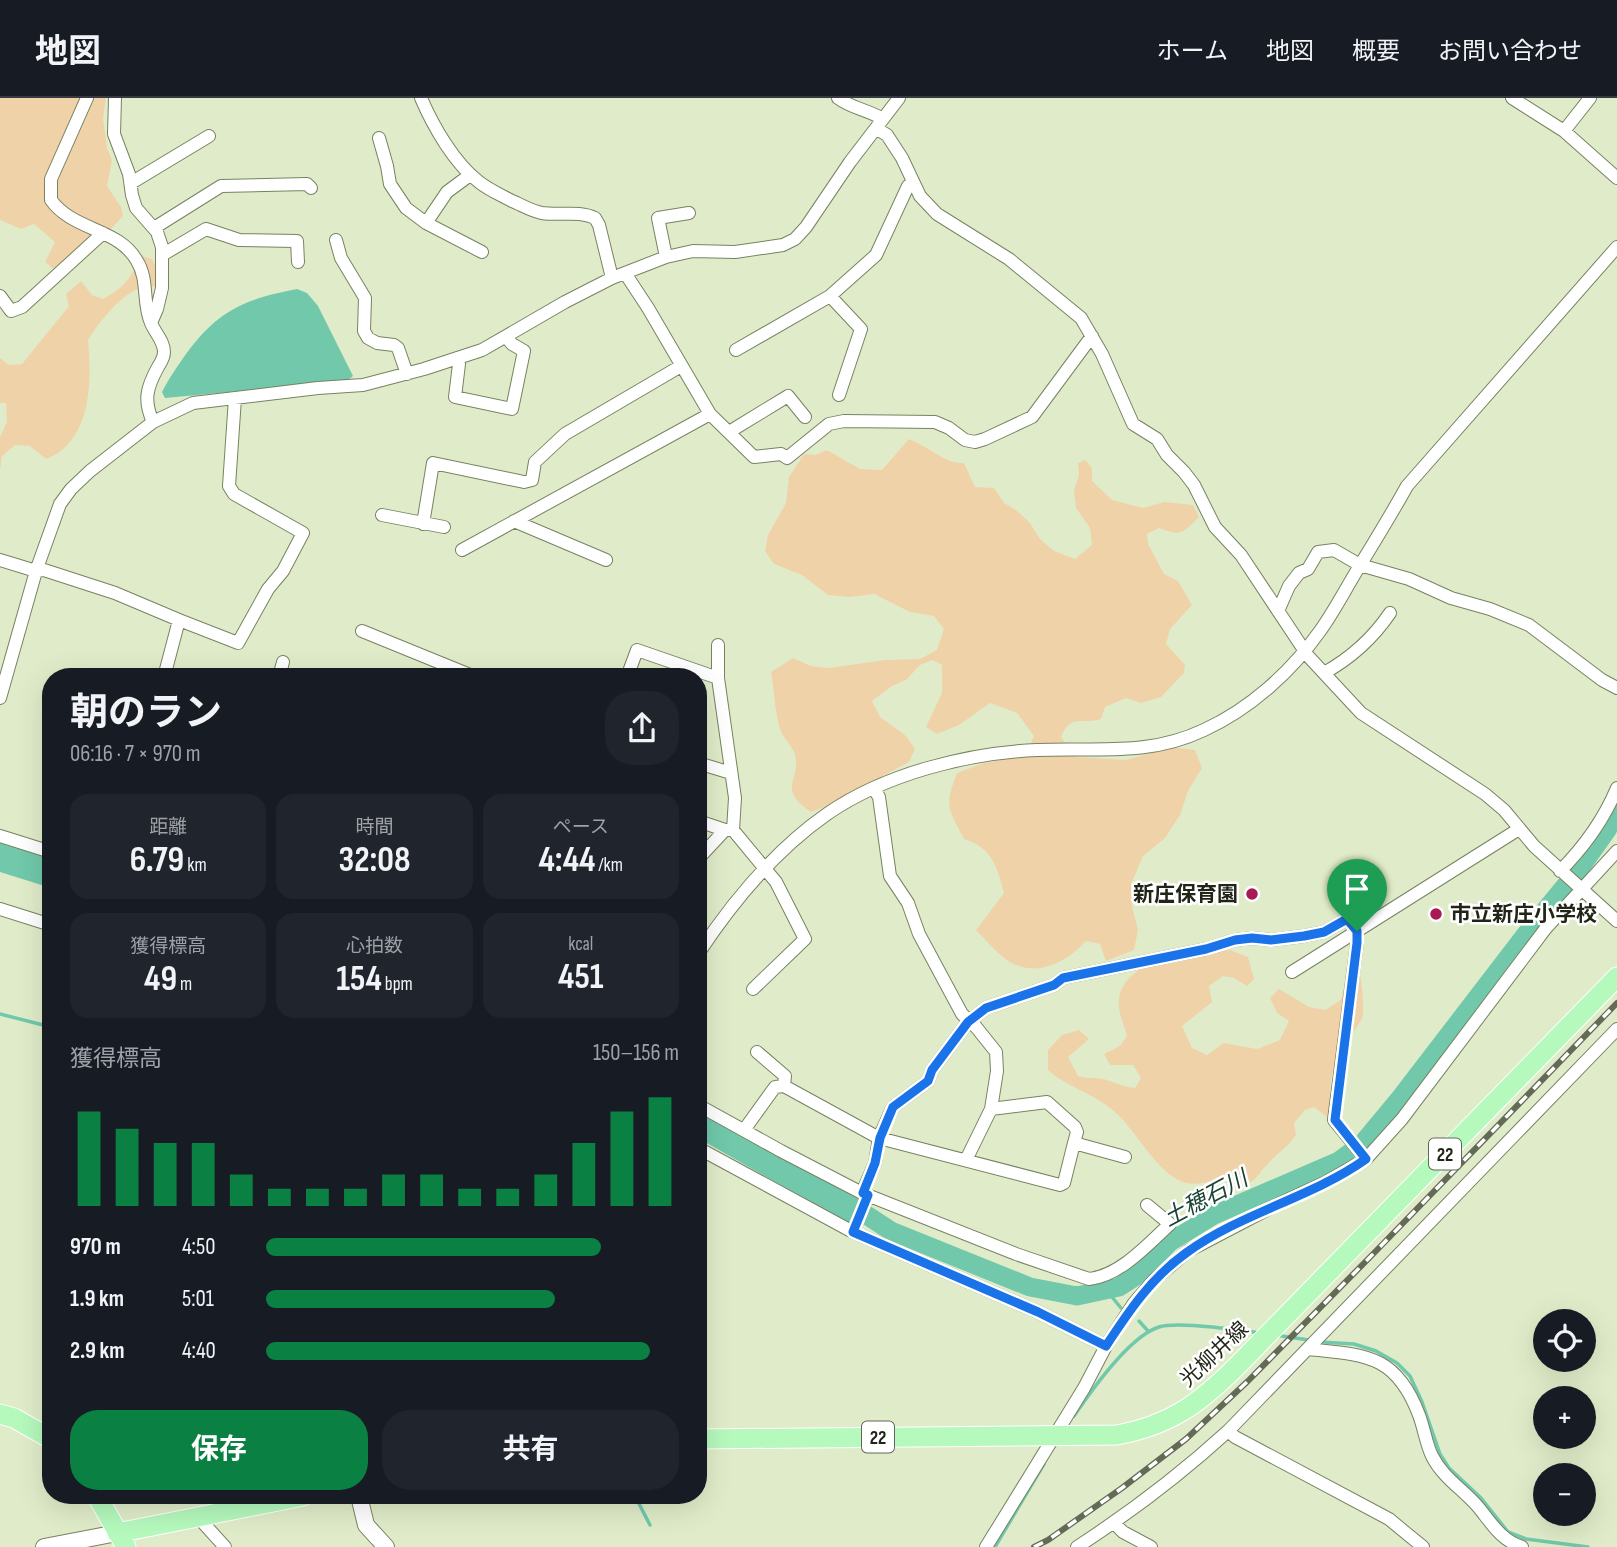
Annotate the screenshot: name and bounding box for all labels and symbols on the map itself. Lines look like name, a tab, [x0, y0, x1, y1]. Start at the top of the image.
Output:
pin	[1327, 859, 1387, 931]
place label: 新庄保育園	[1133, 882, 1238, 907]
marker: 新庄保育園	[1244, 886, 1260, 902]
place label: 市立新庄小学校	[1450, 902, 1597, 927]
marker: 市立新庄小学校	[1428, 906, 1444, 922]
road number: 22	[1429, 1138, 1461, 1170]
water label: 土穂石川	[1158, 1164, 1255, 1233]
street label: 光柳井線	[1175, 1317, 1254, 1392]
road number: 22	[862, 1422, 894, 1452]

